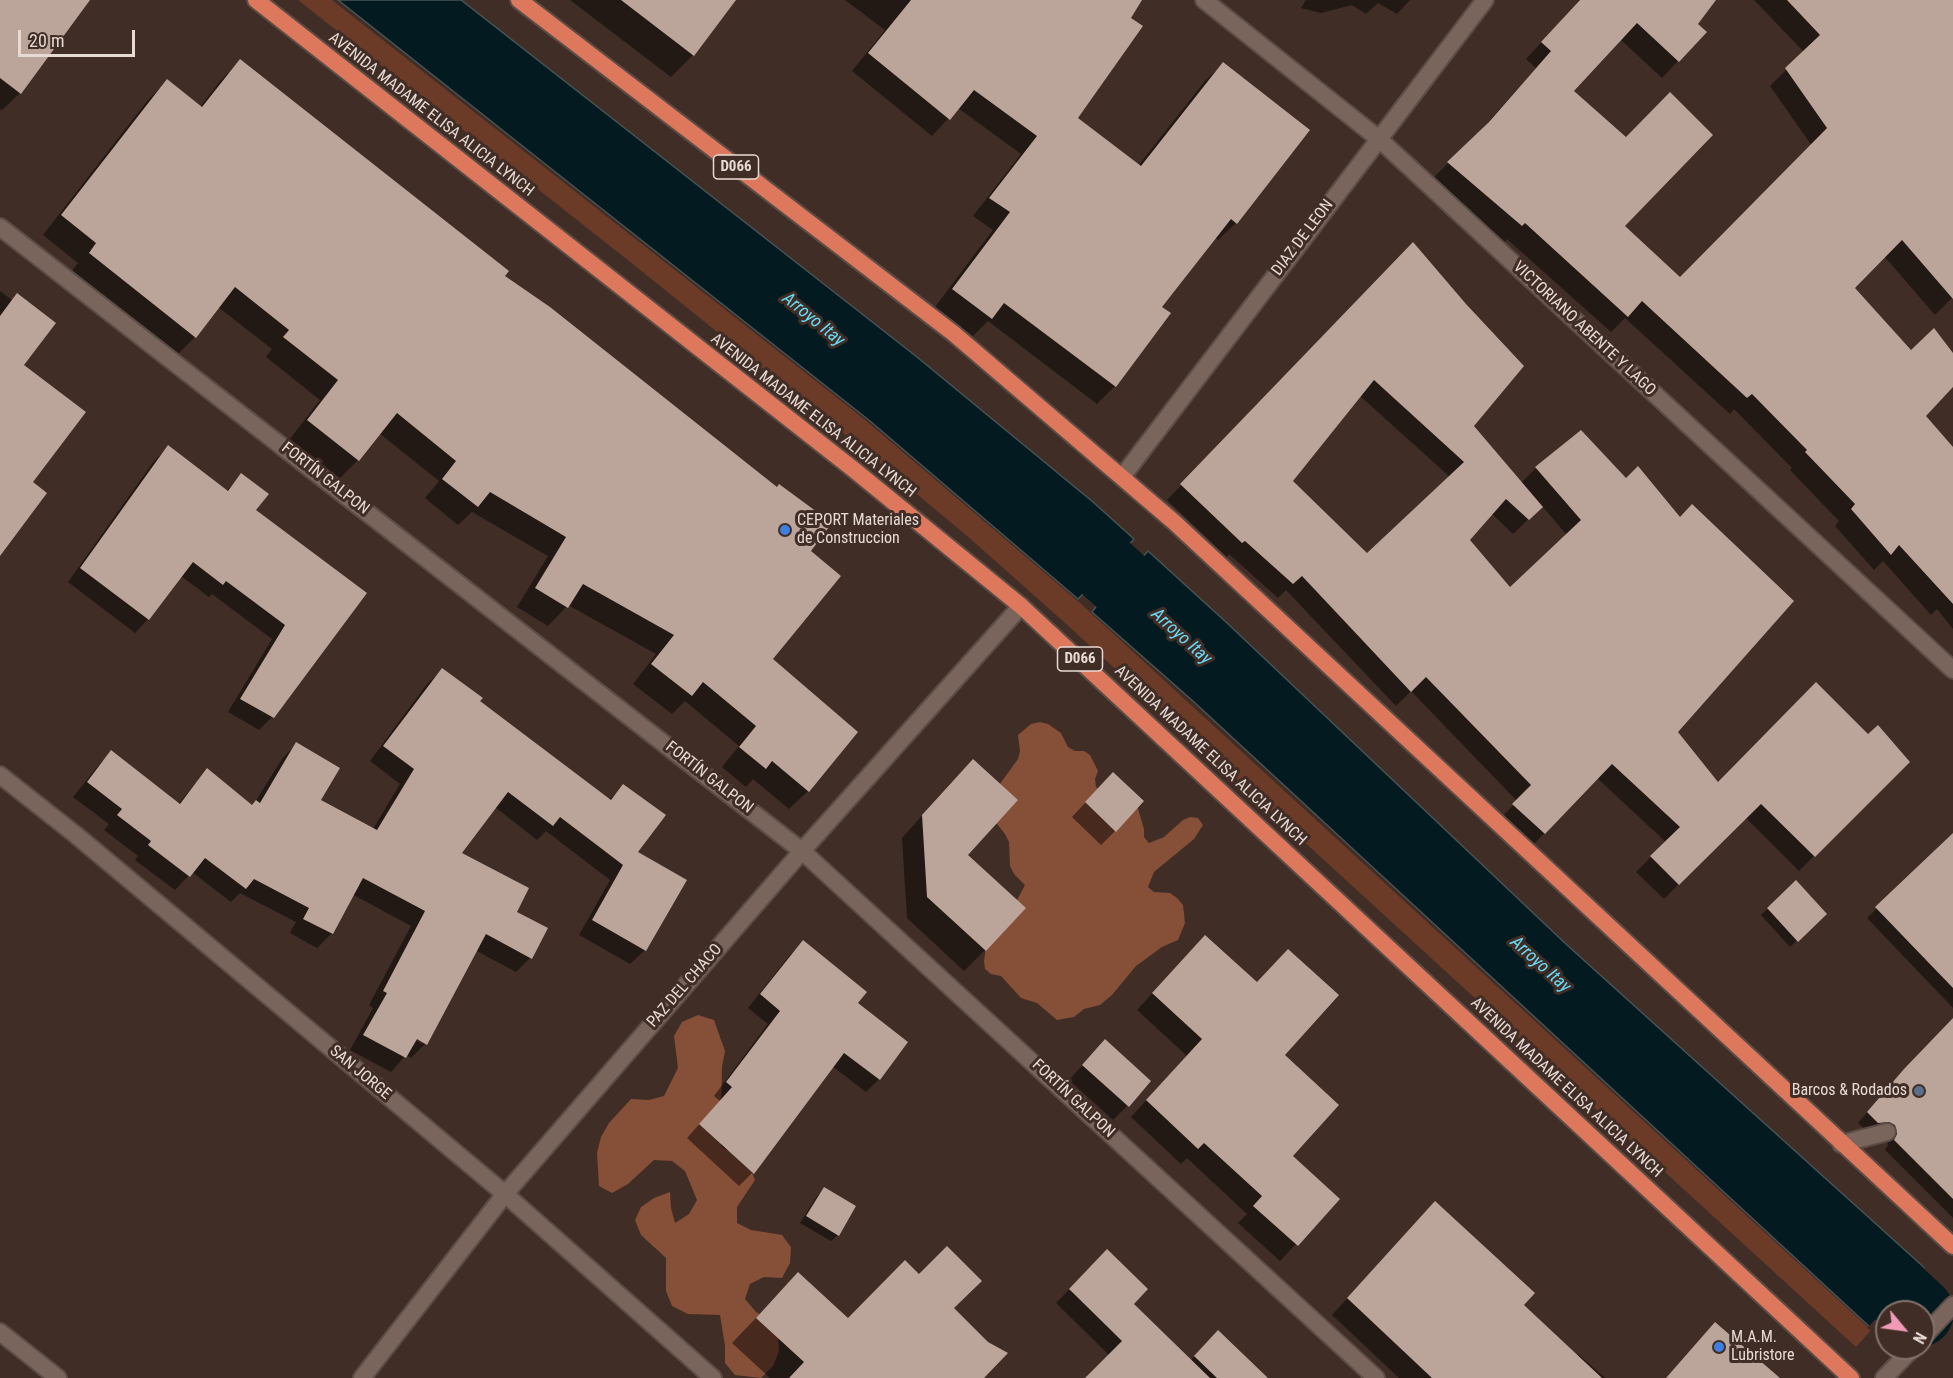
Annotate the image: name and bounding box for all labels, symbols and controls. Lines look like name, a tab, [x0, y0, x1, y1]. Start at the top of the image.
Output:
scale bar	[21, 18, 138, 56]
street label: AVENIDA MADAME ELISA ALICIA LYNCH	[324, 29, 538, 201]
text: 20 m	[29, 30, 64, 51]
road number: D066	[714, 155, 758, 179]
street label: DIAZ DE LEON	[1268, 196, 1338, 280]
street label: VICTORIANO ABENTE Y LAGO	[1509, 258, 1659, 400]
water label: Arroyo Itay	[777, 288, 849, 352]
street label: AVENIDA MADAME ELISA ALICIA LYNCH	[706, 330, 920, 502]
street label: FORTÍN GALPON	[277, 439, 373, 519]
place label: CEPORT Materiales de Construccion	[797, 511, 919, 549]
marker: CEPORT Materiales de Construccion	[778, 523, 792, 537]
water label: Arroyo Itay	[1146, 604, 1216, 670]
road number: D066	[1058, 647, 1102, 671]
street label: AVENIDA MADAME ELISA ALICIA LYNCH	[1110, 662, 1310, 850]
street label: FORTÍN GALPON	[661, 738, 757, 818]
water label: Arroyo Itay	[1505, 932, 1575, 998]
street label: PAZ DEL CHACO	[644, 940, 726, 1032]
street label: AVENIDA MADAME ELISA ALICIA LYNCH	[1466, 994, 1666, 1182]
street label: SAN JORGE	[325, 1042, 395, 1104]
street label: FORTÍN GALPON	[1028, 1056, 1118, 1142]
place label: Barcos & Rodados	[1792, 1081, 1907, 1101]
marker: Barcos & Rodados	[1912, 1084, 1926, 1098]
north arrow	[1875, 1300, 1935, 1360]
place label: M.A.M. Lubristore	[1731, 1328, 1795, 1366]
text: N	[1909, 1329, 1930, 1347]
marker: M.A.M. Lubristore	[1712, 1340, 1726, 1354]

